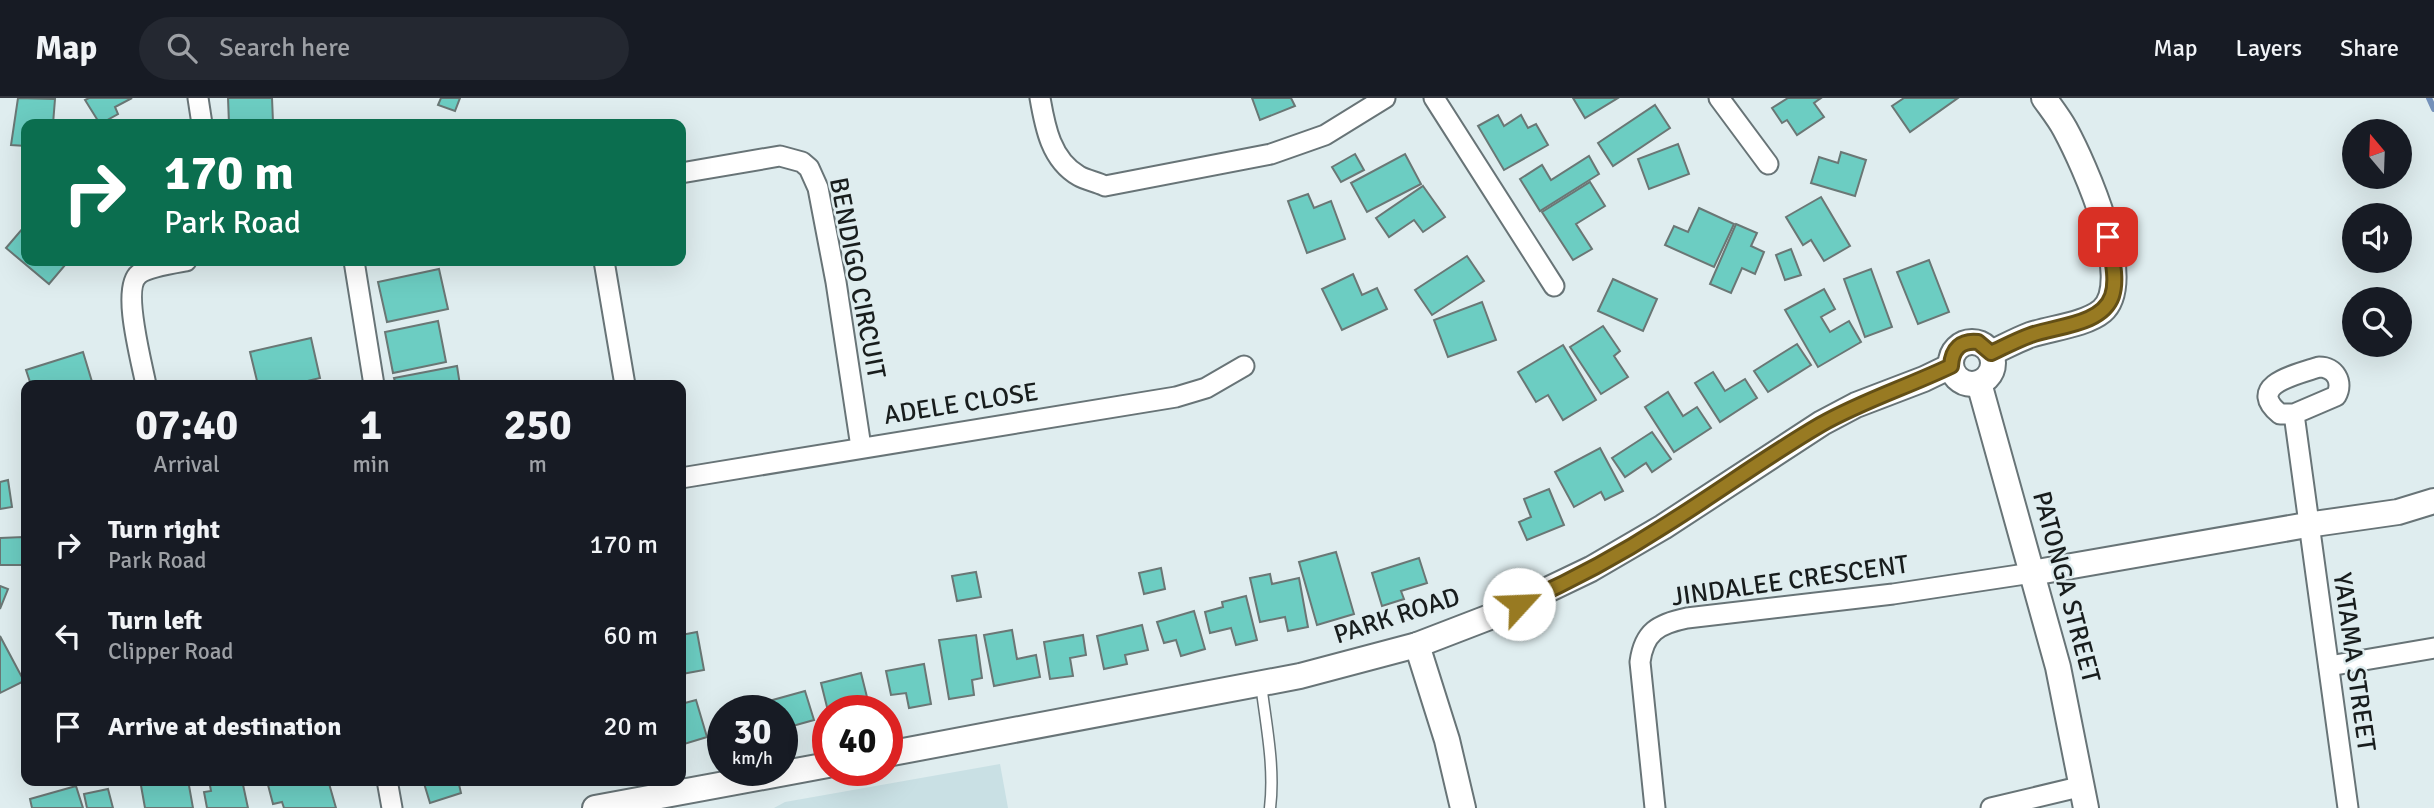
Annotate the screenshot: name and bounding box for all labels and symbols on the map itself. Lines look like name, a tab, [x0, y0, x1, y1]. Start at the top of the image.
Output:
north arrow	[2342, 119, 2412, 189]
street label: BENDIGO CIRCUIT	[822, 175, 892, 381]
pin	[2078, 207, 2138, 267]
street label: ADELE CLOSE	[881, 376, 1041, 432]
street label: PATONGA STREET	[2025, 488, 2107, 687]
street label: JINDALEE CRESCENT	[1669, 548, 1911, 613]
position arrow	[1482, 567, 1556, 641]
street label: YATAMA STREET	[2326, 571, 2382, 754]
street label: PARK ROAD	[1330, 581, 1464, 651]
speed limit sign: 40	[812, 695, 903, 786]

